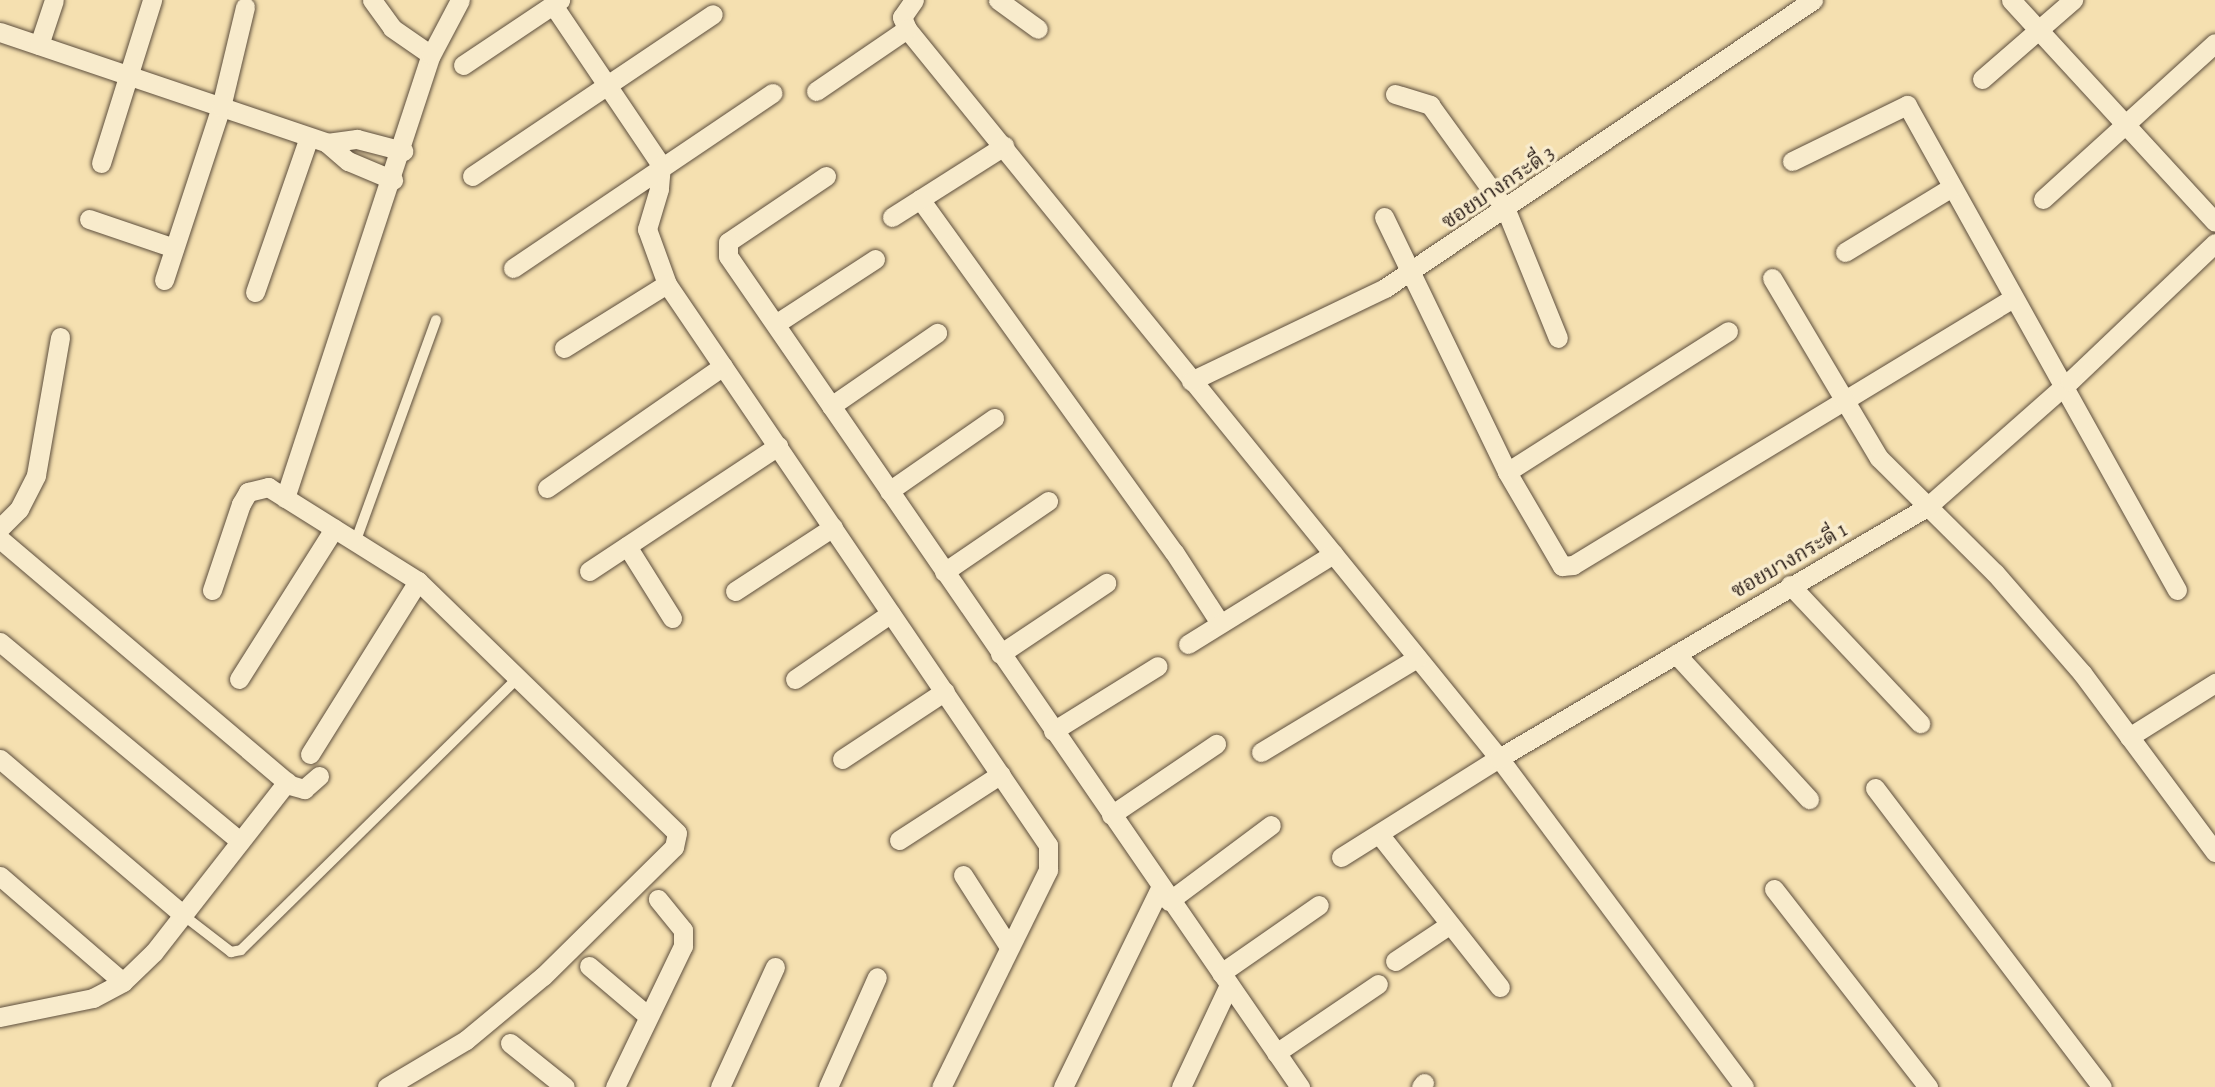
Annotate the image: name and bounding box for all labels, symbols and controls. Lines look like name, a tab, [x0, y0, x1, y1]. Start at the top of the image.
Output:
street label: ซอยบางกระดี่ 3	[1437, 140, 1559, 234]
street label: ซอยบางกระดี่ 1	[1727, 517, 1851, 603]

